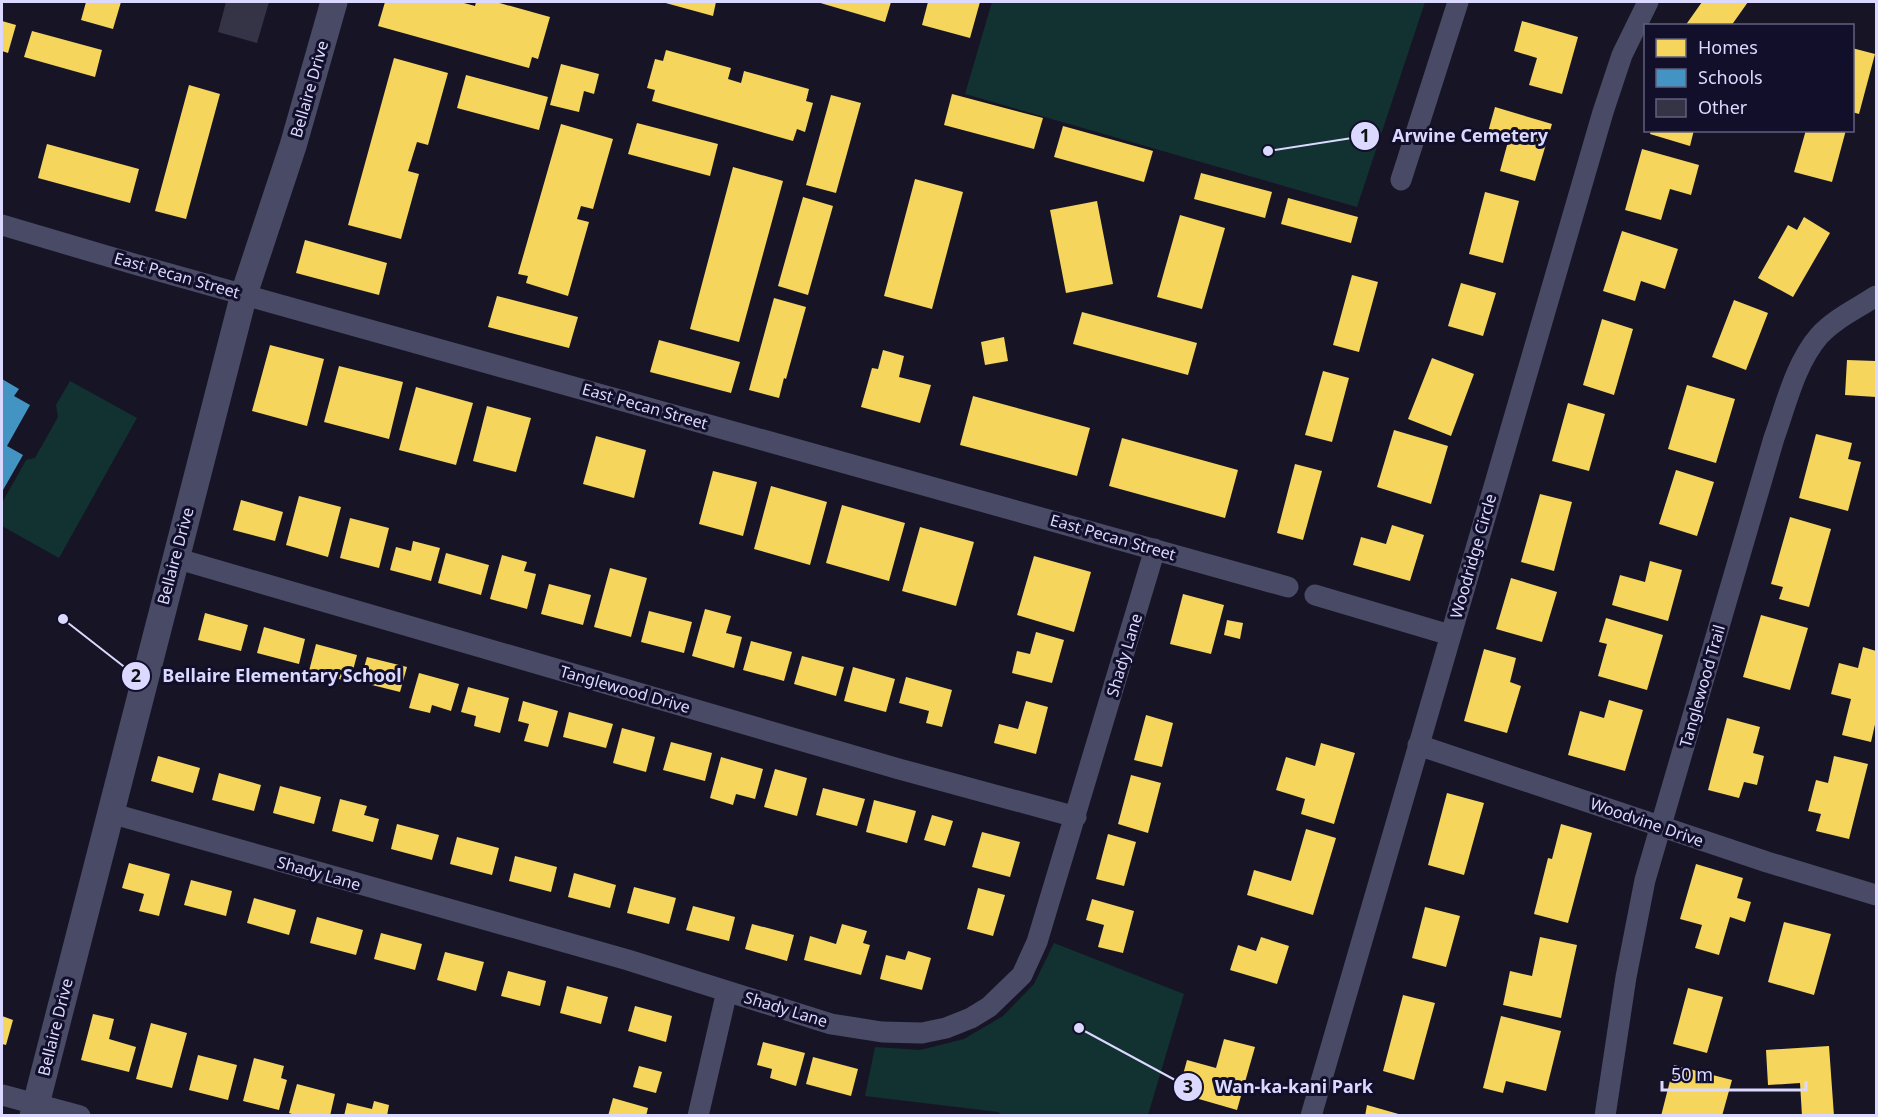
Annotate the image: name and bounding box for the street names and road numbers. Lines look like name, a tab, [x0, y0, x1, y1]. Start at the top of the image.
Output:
street label: Bellaire Drive	[285, 38, 333, 140]
street label: East Pecan Street	[112, 247, 243, 303]
street label: East Pecan Street	[580, 378, 711, 434]
street label: Woodridge Circle	[1445, 491, 1501, 621]
street label: Bellaire Drive	[151, 505, 199, 607]
street label: East Pecan Street	[1048, 509, 1179, 565]
street label: Shady Lane	[1101, 611, 1147, 699]
street label: Tanglewood Trail	[1674, 622, 1730, 750]
street label: Tanglewood Drive	[557, 660, 693, 718]
street label: Woodvine Drive	[1587, 792, 1707, 852]
street label: Shady Lane	[275, 851, 363, 895]
street label: Bellaire Drive	[32, 976, 78, 1078]
street label: Shady Lane	[742, 986, 830, 1032]

